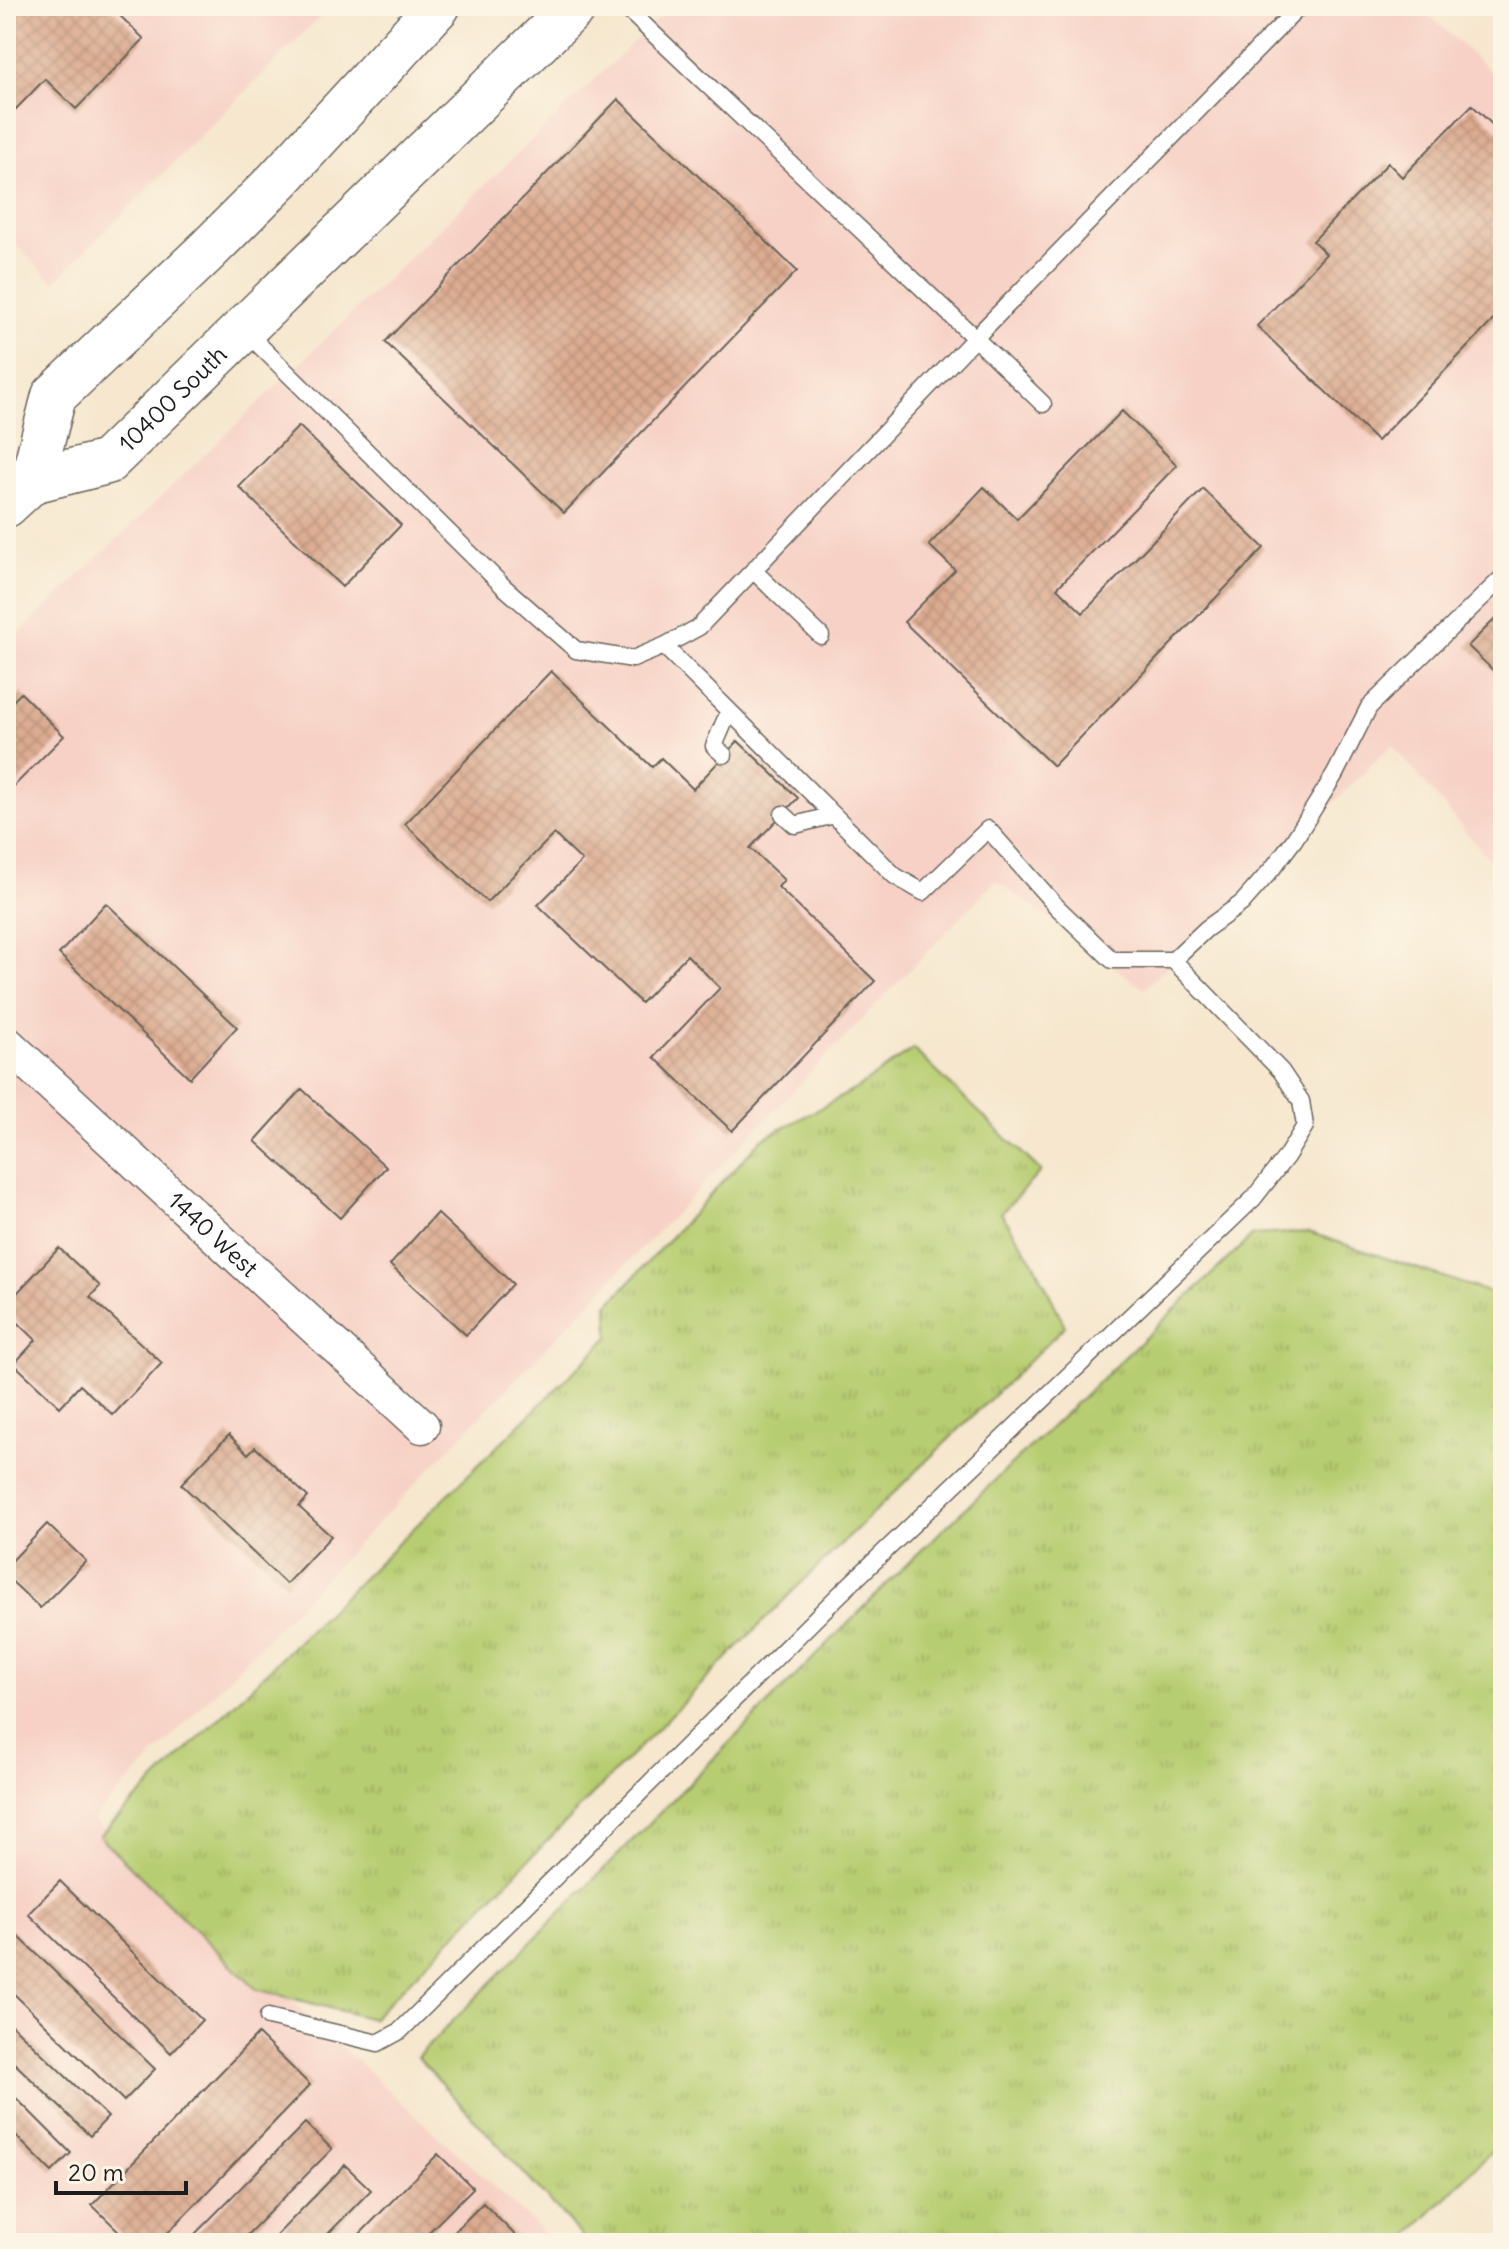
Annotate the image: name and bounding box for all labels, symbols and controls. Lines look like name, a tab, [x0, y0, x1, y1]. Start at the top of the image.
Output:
street label: 10400 South	[112, 339, 233, 458]
street label: 1440 West	[162, 1185, 265, 1283]
scale bar	[56, 2145, 186, 2195]
text: 20 m	[68, 2157, 124, 2187]

